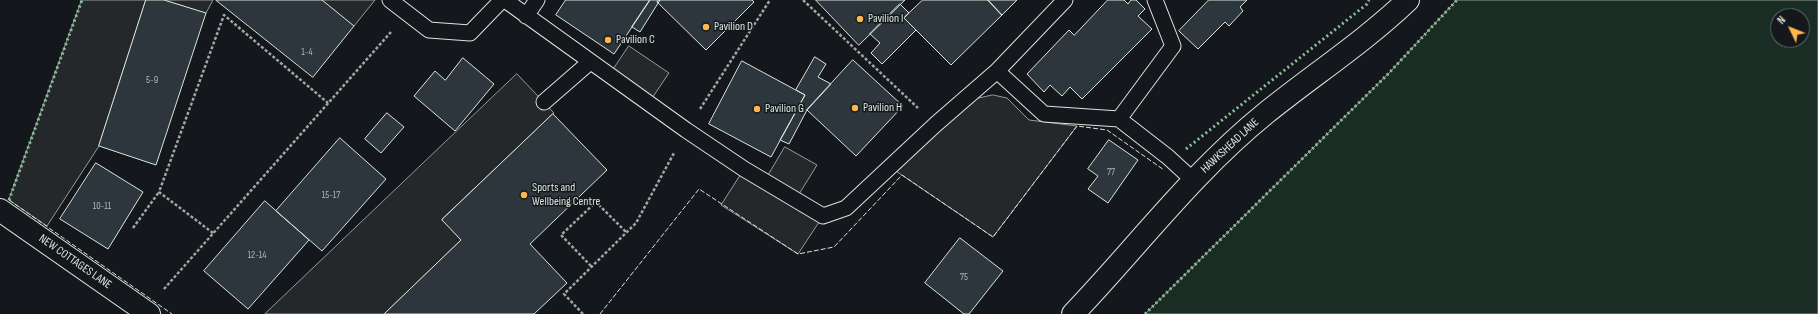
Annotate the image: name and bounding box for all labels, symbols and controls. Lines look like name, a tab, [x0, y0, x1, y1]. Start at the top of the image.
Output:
north arrow	[1770, 8, 1810, 48]
place label: Pavilion I	[868, 12, 903, 26]
marker: Pavilion I	[855, 14, 865, 24]
text: N	[1775, 14, 1788, 27]
place label: Pavilion D	[714, 20, 753, 34]
marker: Pavilion D	[701, 22, 711, 32]
place label: Pavilion C	[616, 33, 655, 47]
marker: Pavilion C	[603, 35, 613, 45]
house number: 1-4	[301, 46, 313, 58]
house number: 5-9	[146, 74, 158, 86]
place label: Pavilion H	[863, 101, 902, 115]
place label: Pavilion G	[765, 102, 804, 116]
marker: Pavilion H	[850, 103, 860, 113]
marker: Pavilion G	[752, 104, 762, 114]
street label: HAWKSHEAD LANE	[1198, 116, 1262, 176]
house number: 77	[1107, 166, 1115, 178]
place label: Sports and Wellbeing Centre	[532, 181, 600, 209]
house number: 15-17	[322, 189, 340, 201]
marker: Sports and Wellbeing Centre	[519, 190, 529, 200]
house number: 10-11	[93, 200, 111, 212]
street label: NEW COTTAGES LANE	[36, 232, 114, 292]
house number: 12-14	[247, 249, 267, 261]
house number: 75	[960, 271, 968, 283]

